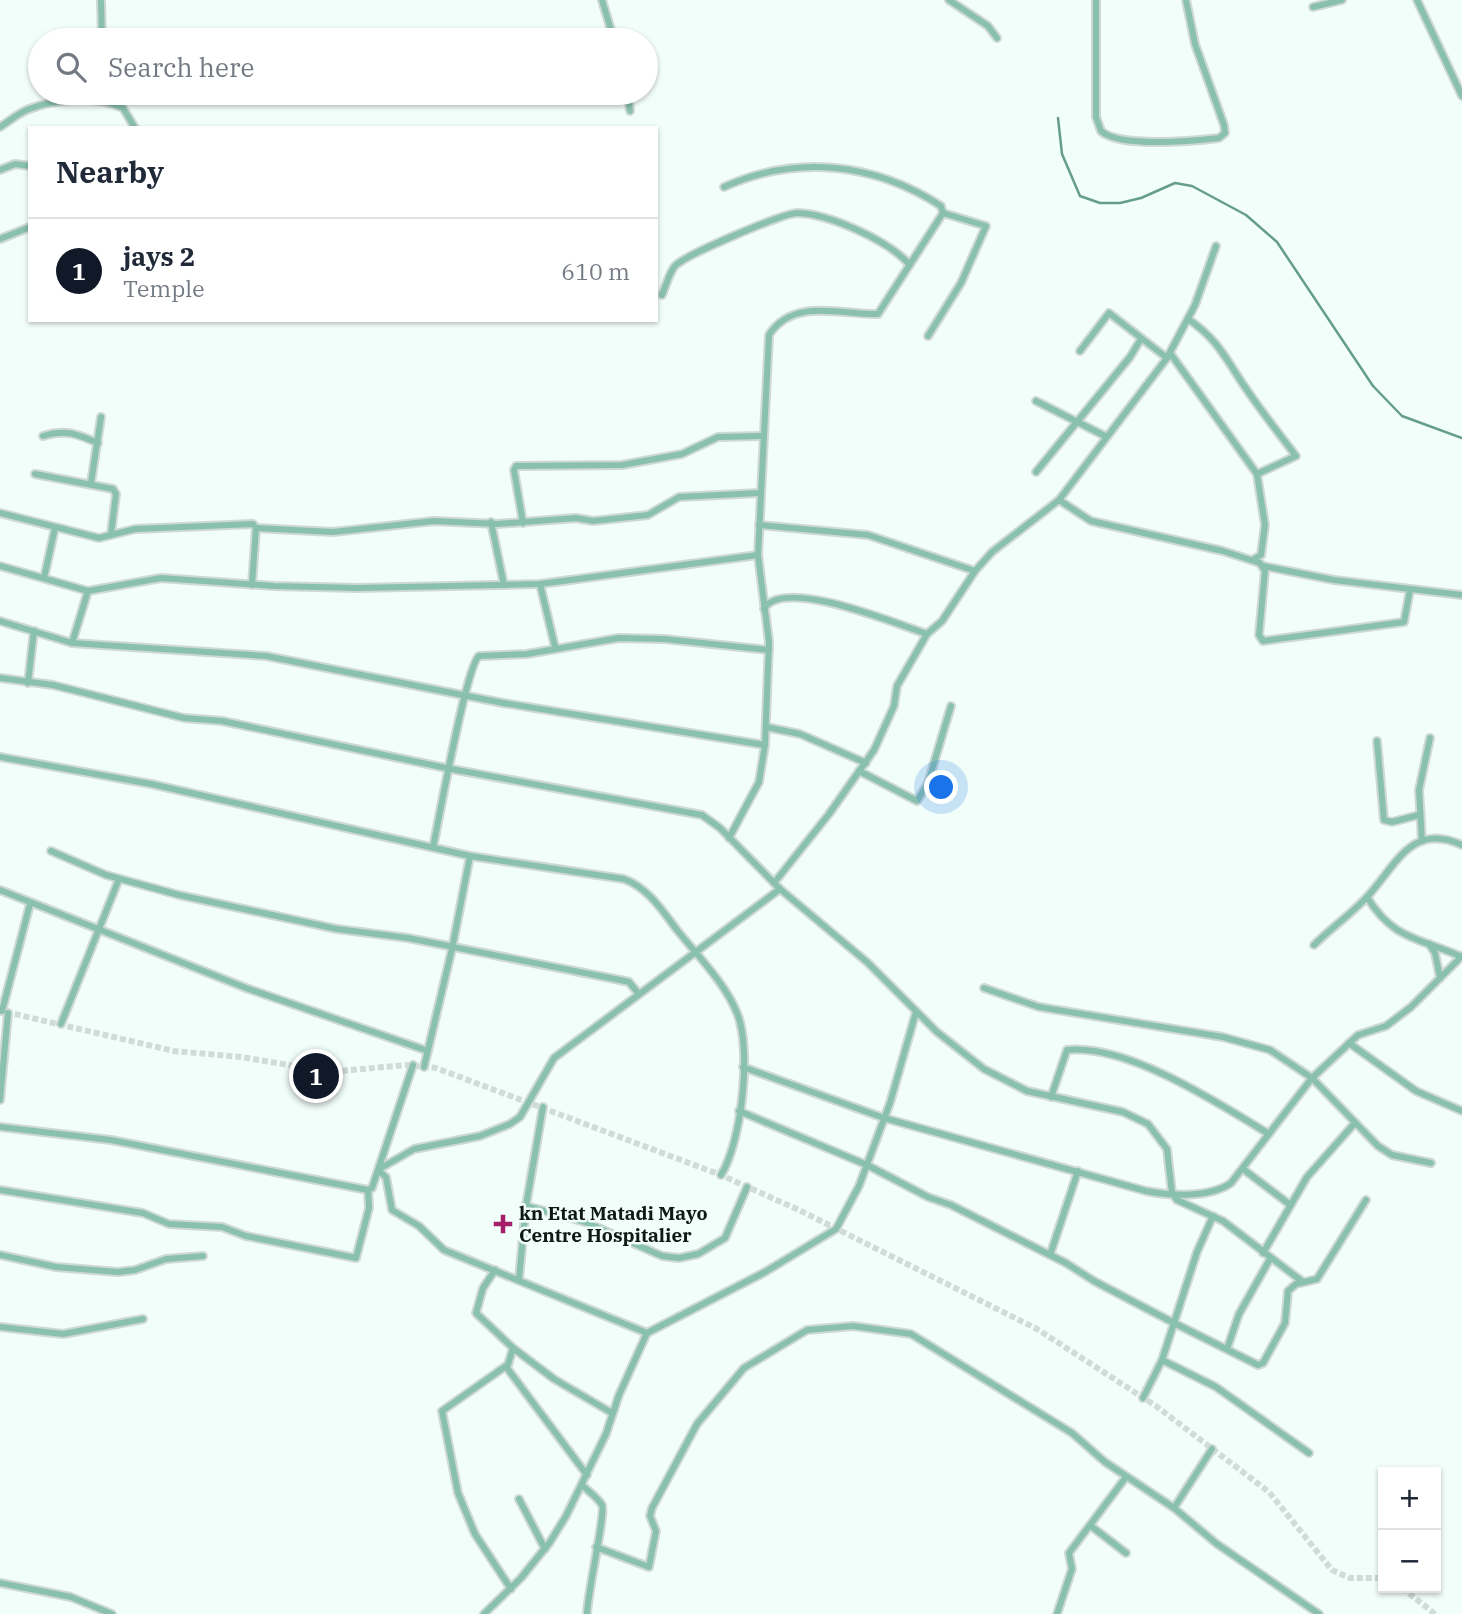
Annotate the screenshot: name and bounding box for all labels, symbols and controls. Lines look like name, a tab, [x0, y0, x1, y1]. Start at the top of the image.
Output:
search box	[28, 28, 658, 105]
icon: search	[52, 48, 90, 86]
text: Search here	[108, 50, 254, 84]
text: Nearby	[56, 152, 164, 191]
text: jays 2	[123, 239, 195, 273]
text: 1	[72, 256, 86, 286]
text: 610 m	[561, 256, 630, 286]
text: Temple	[123, 273, 205, 303]
your location	[924, 770, 958, 804]
pin: 1	[293, 1050, 339, 1102]
place label: kn Etat Matadi Mayo Centre Hospitalier	[519, 1201, 707, 1247]
marker: kn Etat Matadi Mayo Centre Hospitalier	[493, 1214, 513, 1234]
map controls	[1378, 1467, 1441, 1593]
button: +	[1378, 1467, 1441, 1530]
button: −	[1378, 1530, 1441, 1593]

